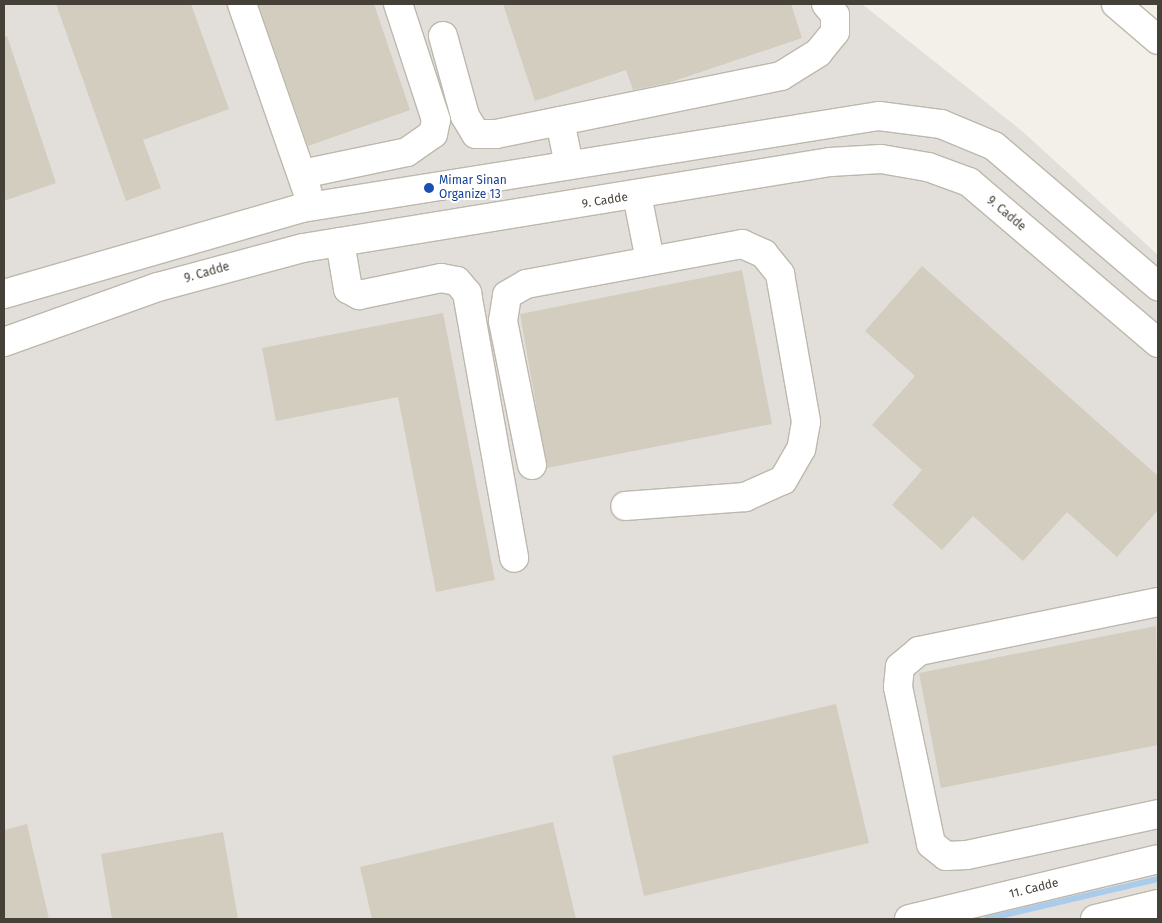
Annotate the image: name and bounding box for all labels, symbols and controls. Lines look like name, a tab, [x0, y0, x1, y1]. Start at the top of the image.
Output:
place label: Mimar Sinan Organize 13	[439, 174, 507, 202]
marker: Mimar Sinan Organize 13	[423, 182, 435, 194]
street label: 9. Cadde	[581, 190, 629, 212]
street label: 9. Cadde	[984, 194, 1028, 234]
street label: 9. Cadde	[183, 260, 231, 286]
street label: 11. Cadde	[1008, 876, 1060, 902]

